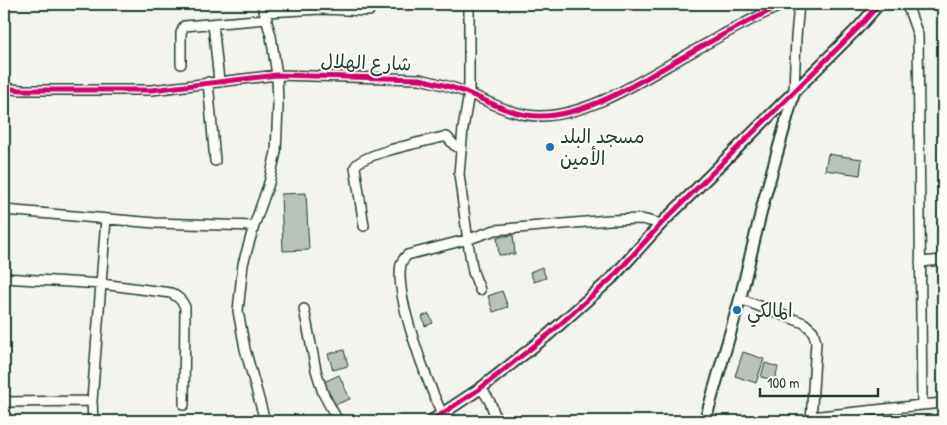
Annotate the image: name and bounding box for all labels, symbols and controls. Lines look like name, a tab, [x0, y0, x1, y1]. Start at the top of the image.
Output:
street label: شارع الهلال	[320, 47, 412, 78]
place label: مسجد البلد الأمين	[560, 123, 644, 171]
marker: مسجد البلد الأمين	[544, 141, 556, 153]
place label: المالكي	[747, 297, 793, 327]
marker: المالكي	[731, 304, 743, 316]
scale bar	[760, 365, 877, 397]
text: 100 m	[767, 372, 800, 393]

